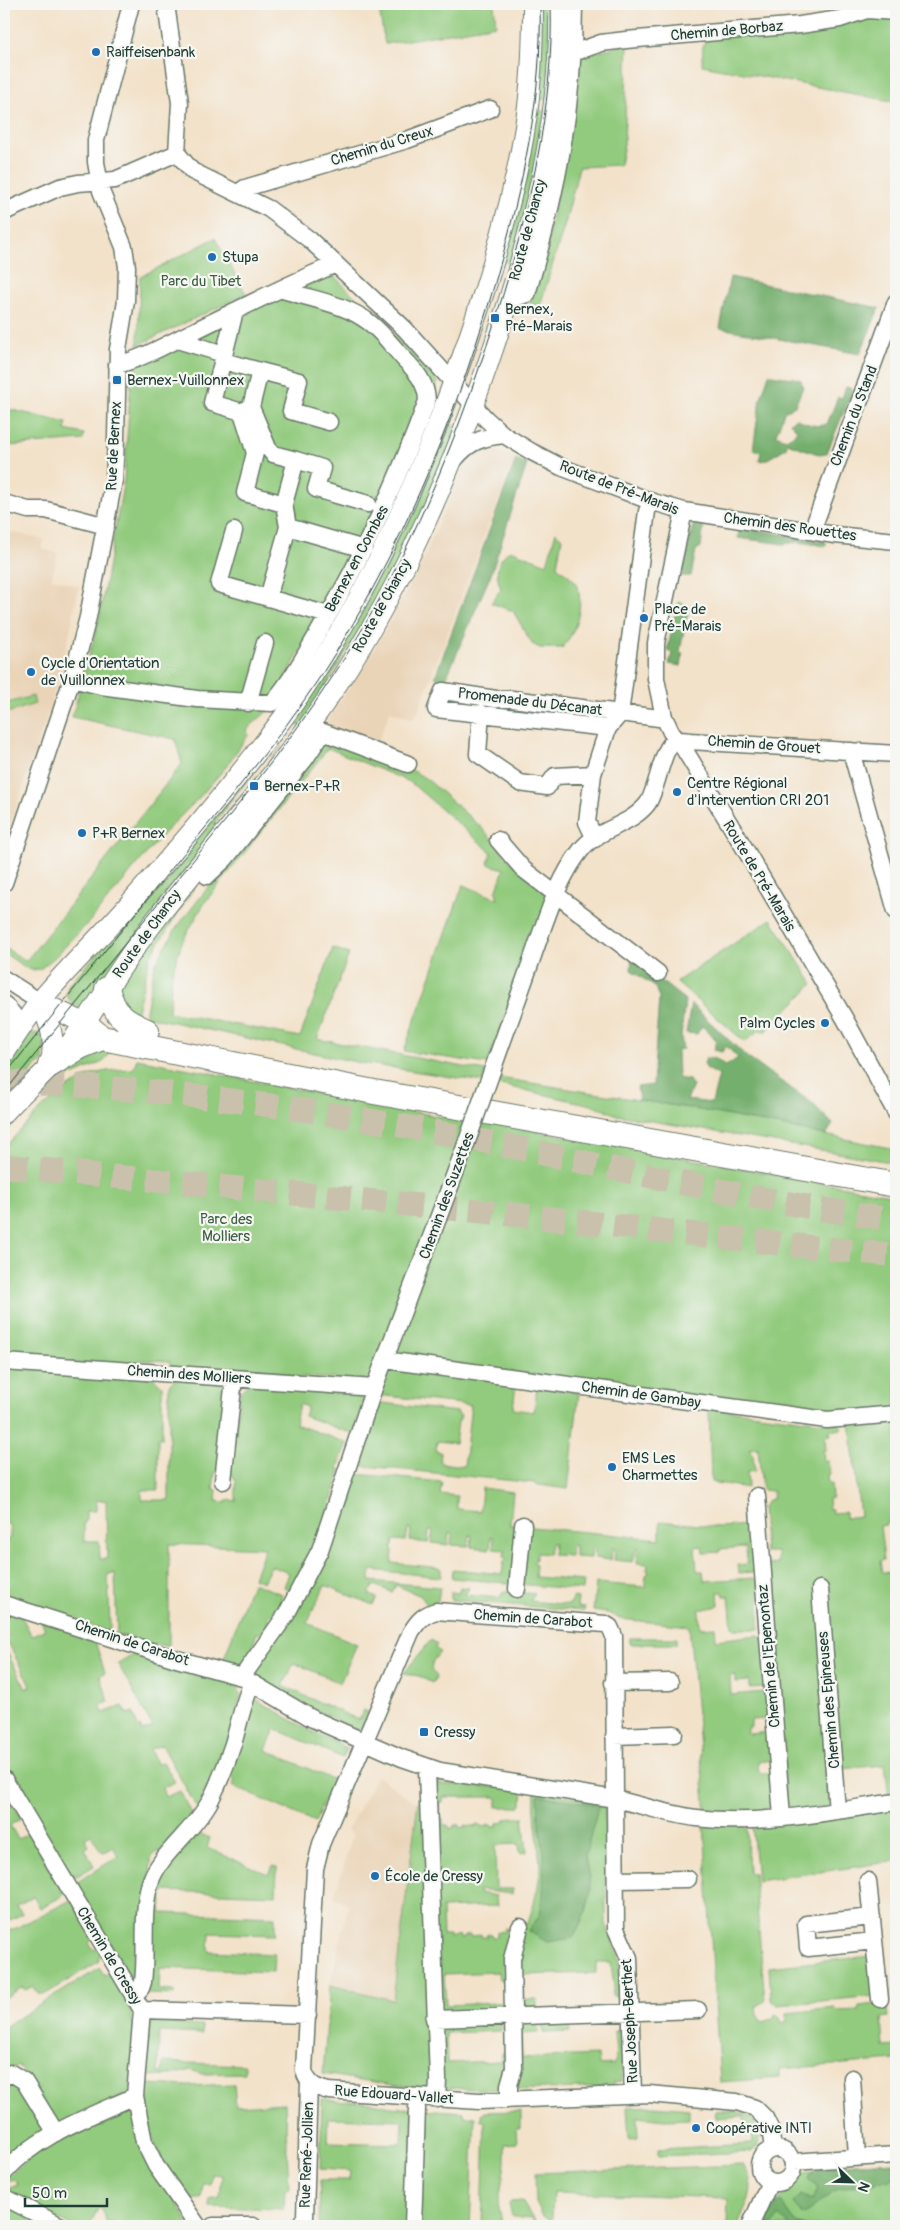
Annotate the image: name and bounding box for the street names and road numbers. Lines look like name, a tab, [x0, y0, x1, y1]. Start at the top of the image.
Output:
street label: Chemin de Borbaz	[670, 17, 784, 45]
street label: Chemin du Creux	[329, 121, 435, 171]
street label: Route de Chancy	[505, 177, 551, 283]
street label: Chemin du Stand	[826, 363, 882, 469]
street label: Rue de Bernex	[102, 401, 126, 491]
street label: Route de Pré-Marais	[557, 456, 682, 520]
street label: Bernex en Combes	[321, 502, 393, 616]
street label: Chemin des Rouettes	[722, 508, 858, 546]
street label: Route de Chancy	[348, 555, 416, 656]
street label: Promenade du Décanat	[457, 684, 604, 720]
street label: Chemin de Grouet	[707, 732, 822, 758]
street label: Route de Pré-Marais	[718, 817, 800, 935]
street label: Route de Chancy	[109, 886, 186, 982]
street label: Chemin des Suzettes	[415, 1130, 479, 1262]
street label: Chemin des Molliers	[126, 1361, 252, 1389]
street label: Chemin de Gambay	[580, 1377, 702, 1413]
street label: Chemin de l'Epenontaz	[753, 1583, 785, 1728]
street label: Chemin de Carabot	[473, 1605, 594, 1633]
street label: Chemin de Carabot	[72, 1616, 193, 1671]
street label: Chemin des Epineuses	[814, 1630, 844, 1769]
street label: Chemin de Cressy	[72, 1904, 146, 2009]
street label: Rue Joseph-Berthet	[617, 1957, 643, 2084]
street label: Rue Edouard-Vallet	[334, 2081, 455, 2109]
street label: Rue René-Jollien	[296, 2102, 318, 2208]

